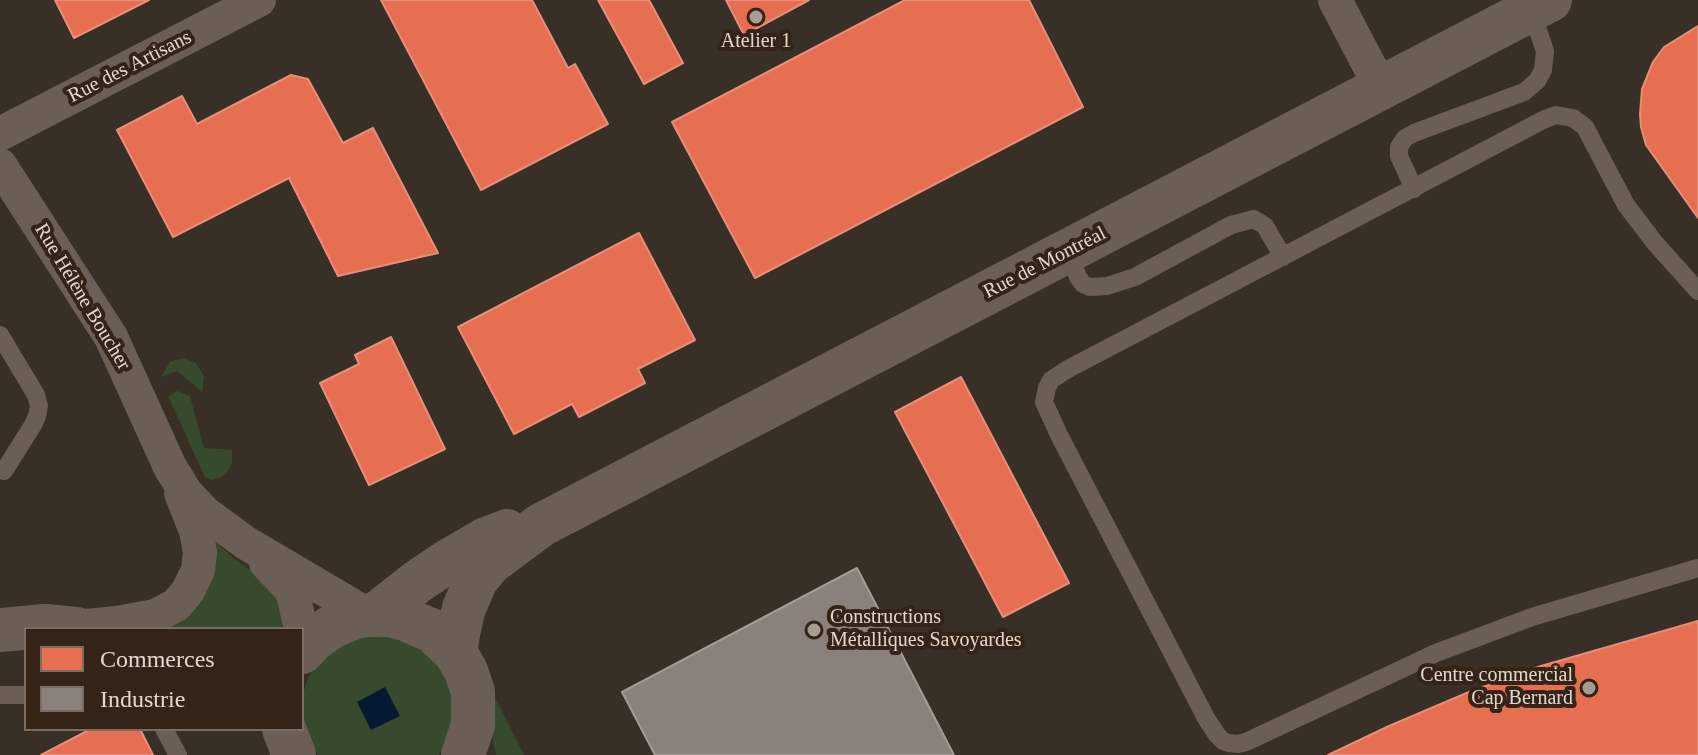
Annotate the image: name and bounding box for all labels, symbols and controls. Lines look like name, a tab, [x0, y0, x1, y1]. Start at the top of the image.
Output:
marker: Atelier 1	[747, 8, 765, 26]
street label: Rue des Artisans	[64, 26, 196, 108]
place label: Atelier 1	[721, 30, 791, 54]
street label: Rue Hélène Boucher	[29, 219, 135, 375]
street label: Rue de Montréal	[980, 222, 1110, 304]
place label: Constructions Métalliques Savoyardes	[830, 606, 1022, 653]
marker: Constructions Métalliques Savoyardes	[805, 621, 823, 639]
legend	[24, 627, 304, 731]
text: Commerces	[100, 646, 215, 672]
place label: Centre commercial Cap Bernard	[1420, 664, 1573, 711]
marker: Centre commercial Cap Bernard	[1580, 679, 1598, 697]
text: Industrie	[100, 686, 185, 712]

